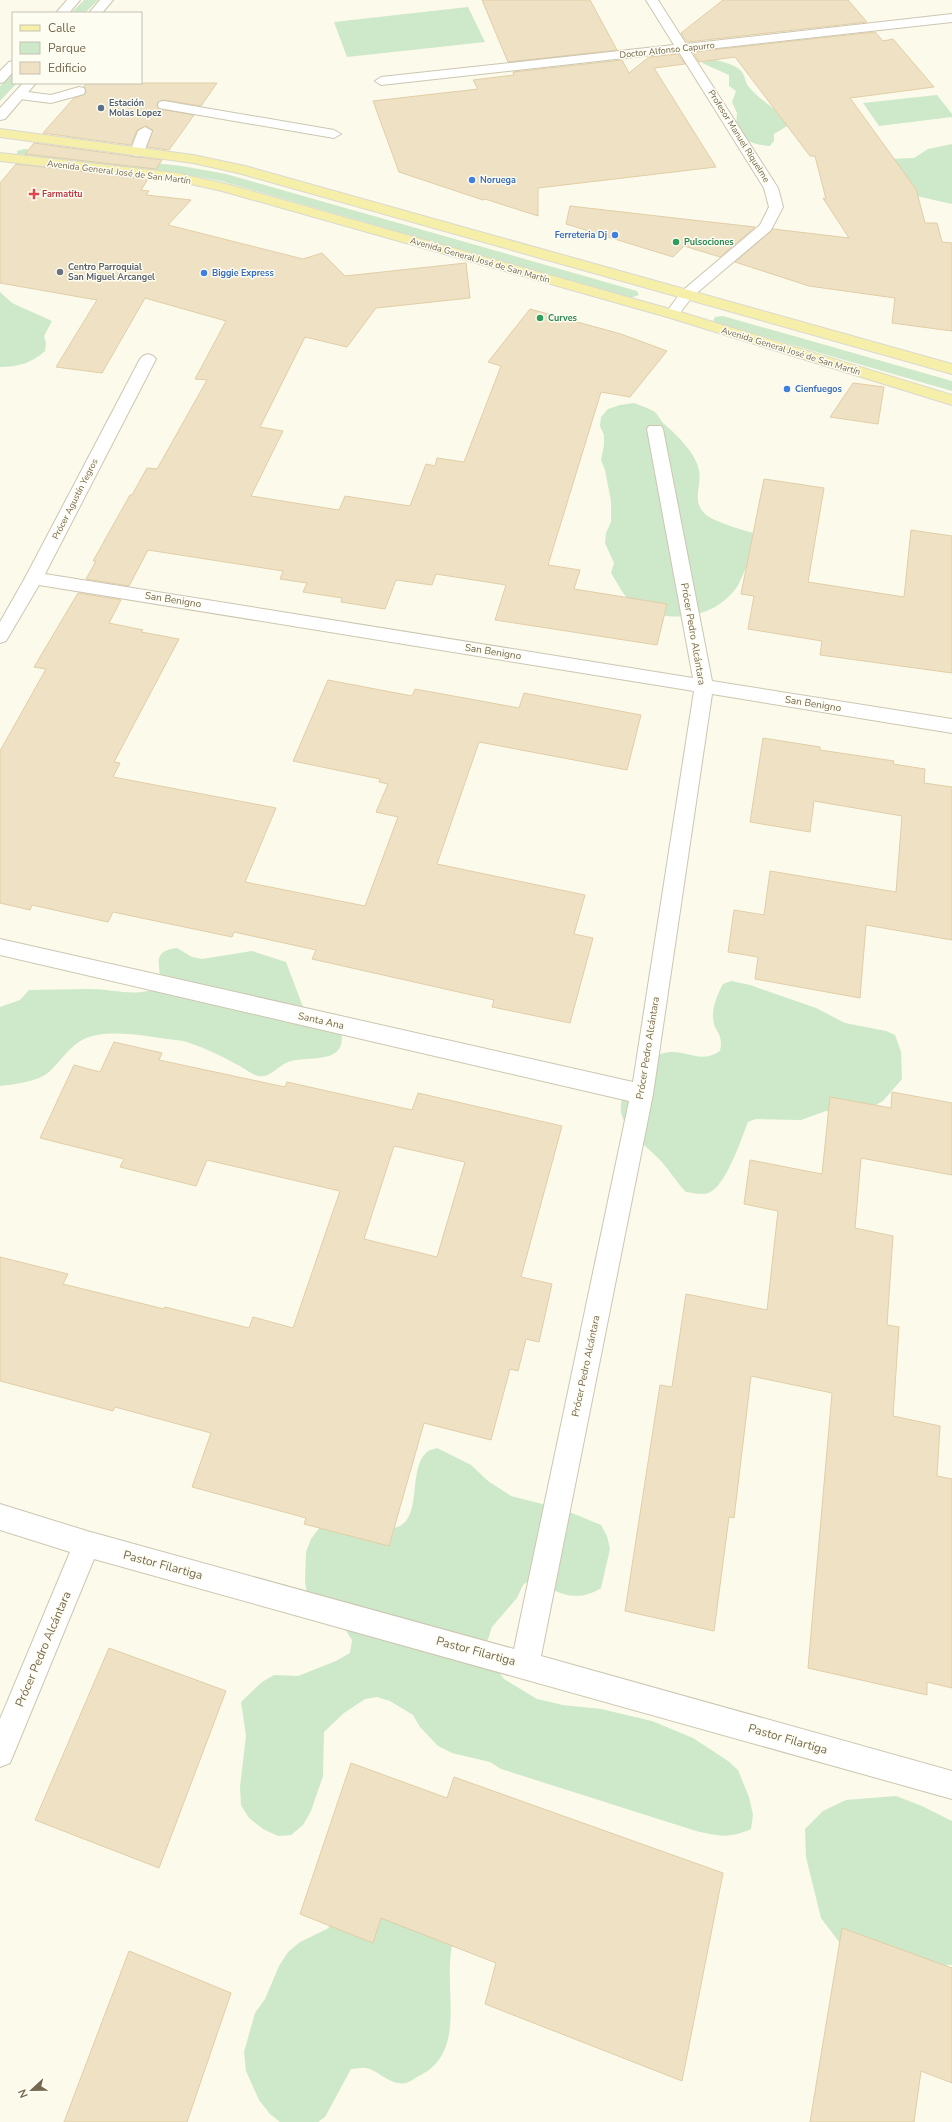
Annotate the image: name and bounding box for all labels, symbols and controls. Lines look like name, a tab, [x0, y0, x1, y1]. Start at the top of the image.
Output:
legend	[12, 12, 142, 84]
text: Calle	[48, 20, 76, 36]
street label: Doctor Alfonso Capurro	[619, 39, 715, 61]
text: Parque	[48, 40, 86, 56]
text: Edificio	[48, 60, 87, 76]
street label: Profesor Manuel Riquelme	[706, 87, 773, 185]
place label: Estación Molas Lopez	[109, 97, 162, 119]
marker: Estación Molas Lopez	[96, 103, 106, 113]
street label: Avenida General José de San Martín	[46, 157, 192, 187]
place label: Noruega	[480, 174, 516, 186]
marker: Noruega	[467, 175, 477, 185]
place label: Farmatitu	[42, 188, 83, 200]
marker: Farmatitu	[29, 189, 39, 199]
place label: Ferreteria Dj	[555, 229, 607, 241]
marker: Ferreteria Dj	[610, 230, 620, 240]
street label: Avenida General José de San Martín	[409, 234, 551, 286]
place label: Pulsociones	[684, 236, 734, 248]
marker: Pulsociones	[671, 237, 681, 247]
place label: Centro Parroquial San Miguel Arcangel	[68, 261, 155, 283]
marker: Centro Parroquial San Miguel Arcangel	[55, 267, 65, 277]
place label: Biggie Express	[212, 267, 274, 279]
marker: Biggie Express	[199, 268, 209, 278]
place label: Curves	[548, 312, 578, 324]
marker: Curves	[535, 313, 545, 323]
street label: Avenida General José de San Martín	[720, 324, 862, 378]
place label: Cienfuegos	[795, 383, 843, 395]
marker: Cienfuegos	[782, 384, 792, 394]
street label: Prócer Agustín Yegros	[49, 457, 101, 541]
street label: Prócer Pedro Alcántara	[677, 582, 709, 686]
street label: San Benigno	[144, 589, 203, 611]
street label: San Benigno	[464, 641, 523, 663]
street label: San Benigno	[784, 693, 843, 715]
street label: Prócer Pedro Alcántara	[633, 996, 663, 1100]
street label: Santa Ana	[297, 1009, 345, 1033]
street label: Prócer Pedro Alcántara	[568, 1314, 604, 1418]
street label: Pastor Filartiga	[121, 1547, 205, 1583]
street label: Prócer Pedro Alcántara	[11, 1589, 75, 1709]
street label: Pastor Filartiga	[434, 1633, 518, 1669]
street label: Pastor Filartiga	[746, 1720, 830, 1758]
north arrow	[12, 2070, 52, 2110]
text: N	[15, 2087, 32, 2100]

